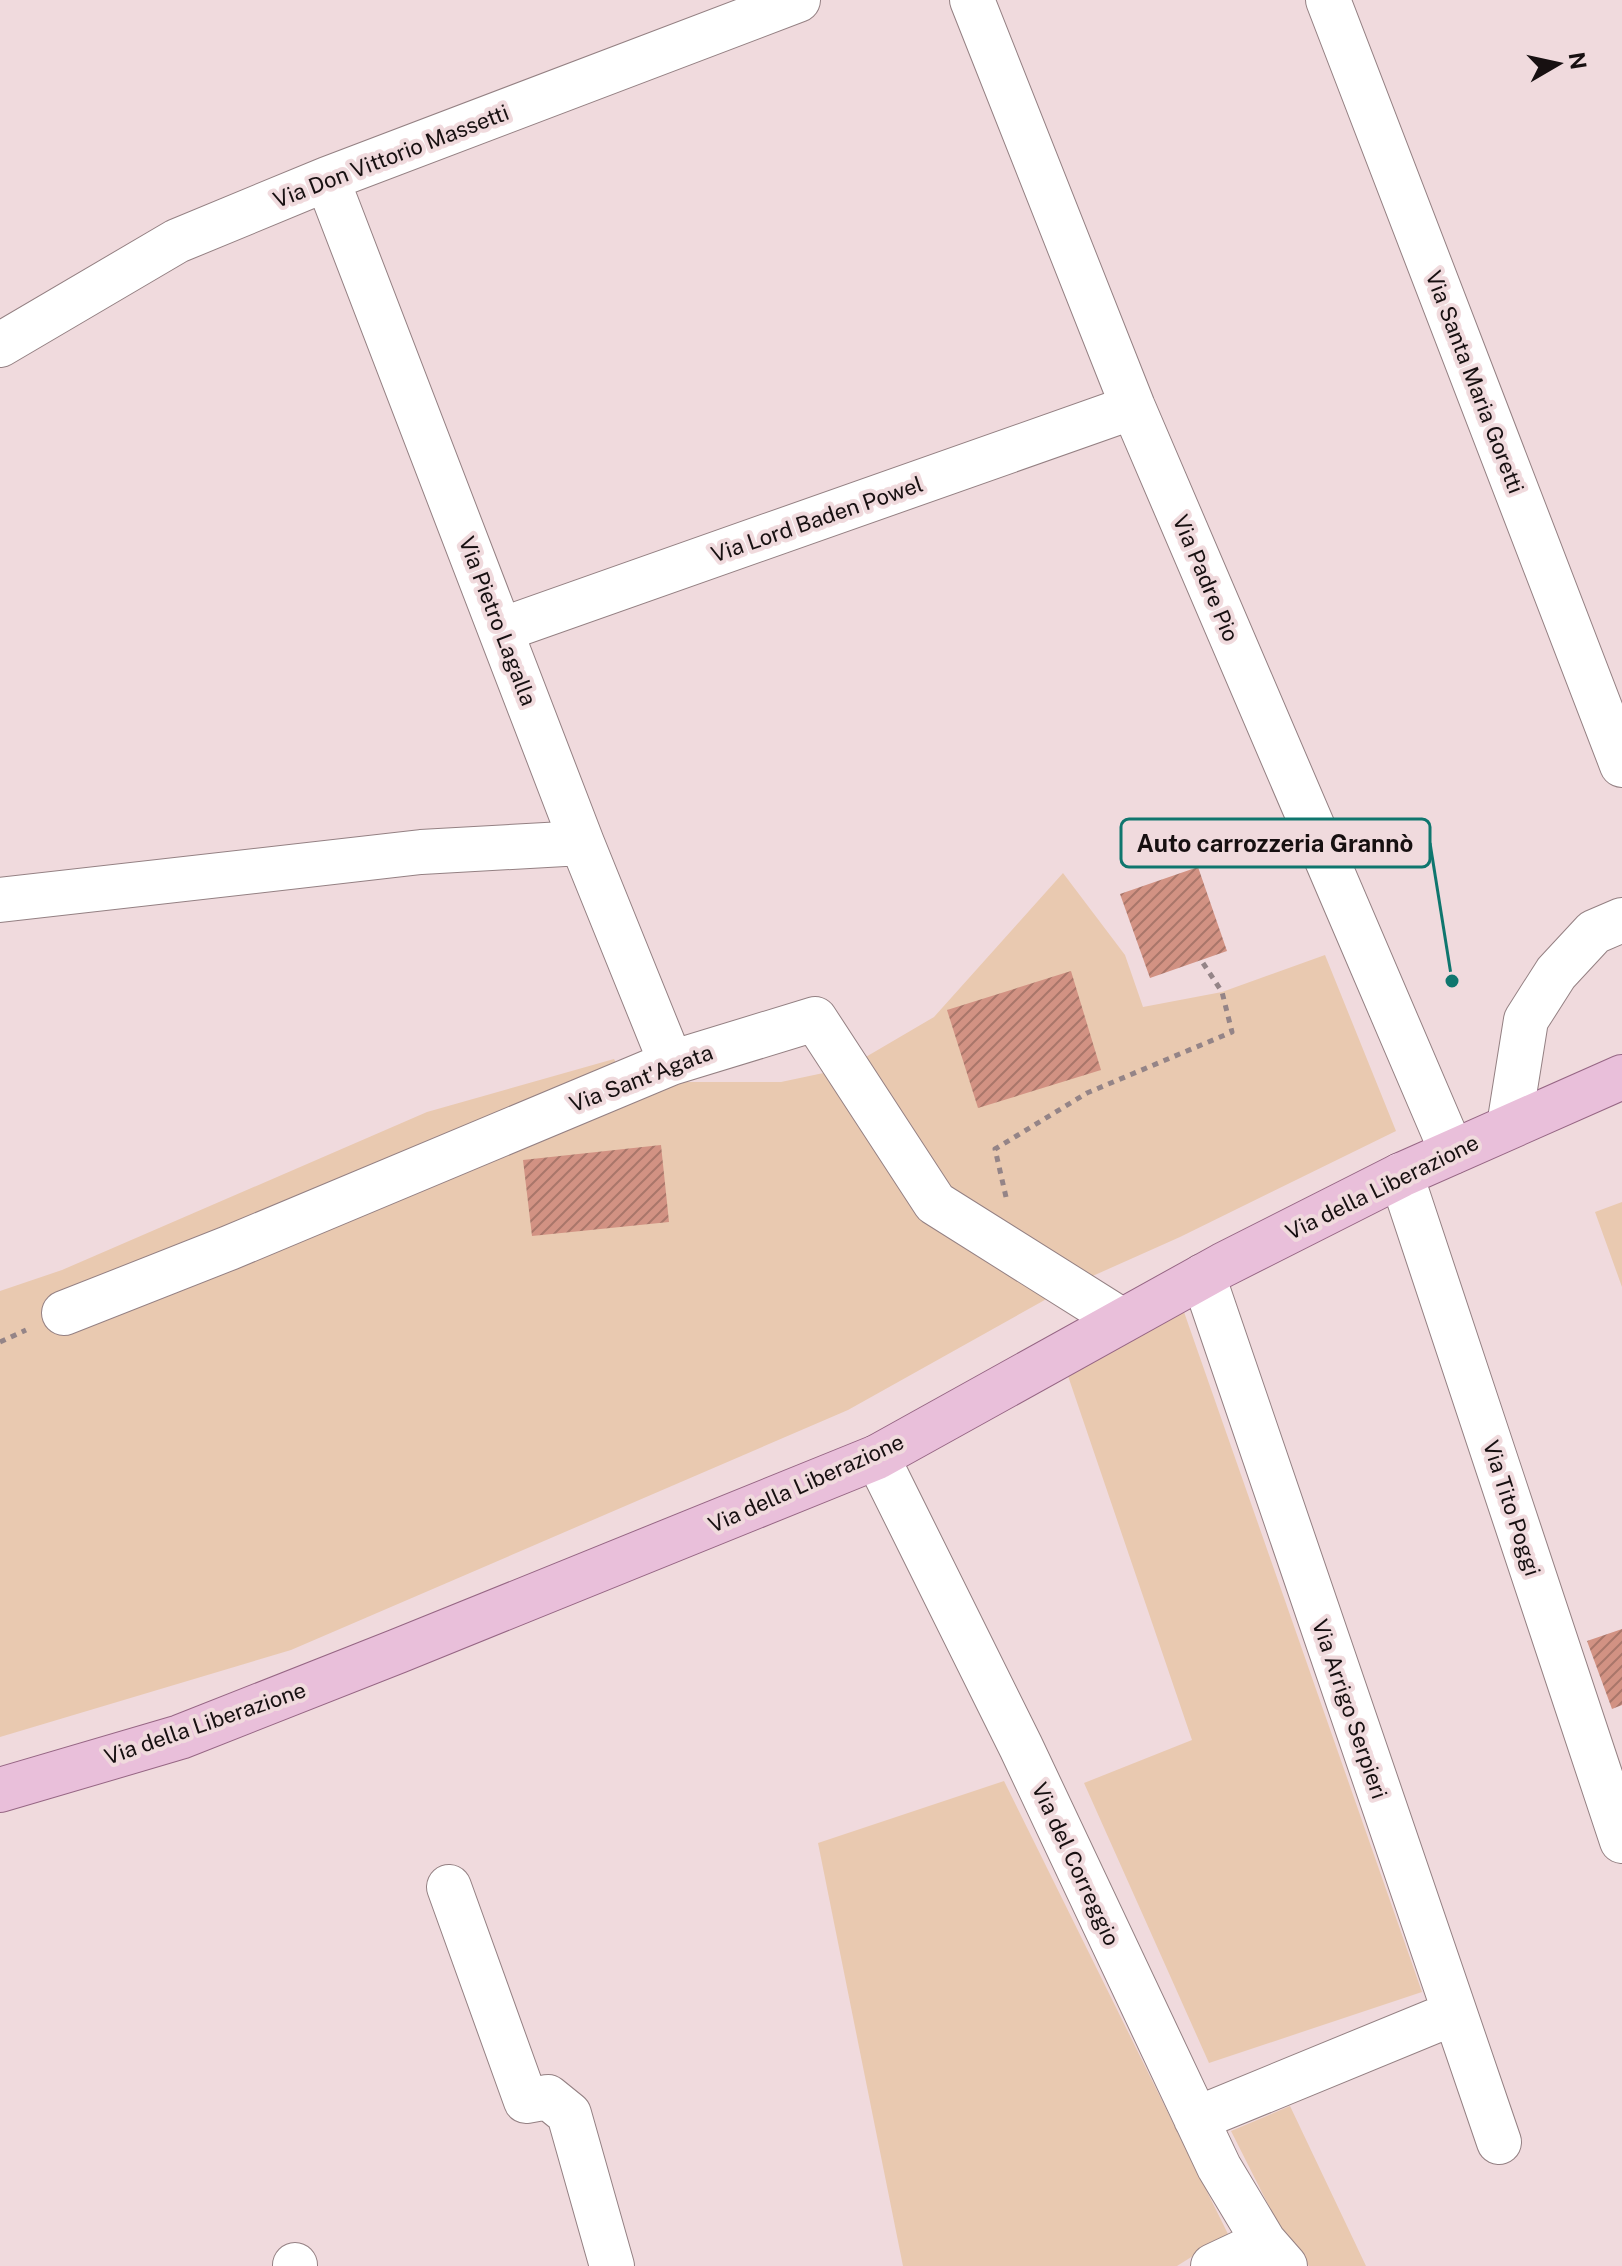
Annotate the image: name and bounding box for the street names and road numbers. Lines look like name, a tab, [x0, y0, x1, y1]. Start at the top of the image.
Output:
street label: Via Don Vittorio Massetti	[270, 99, 512, 213]
street label: Via Santa Maria Goretti	[1421, 267, 1529, 497]
street label: Via Lord Baden Powel	[708, 471, 926, 567]
street label: Via Padre Pio	[1168, 511, 1244, 645]
street label: Via Pietro Lagalla	[454, 533, 542, 709]
street label: Via Sant'Agata	[566, 1039, 716, 1117]
street label: Via della Liberazione	[1281, 1129, 1483, 1245]
street label: Via della Liberazione	[704, 1428, 908, 1538]
street label: Via Tito Poggi	[1478, 1437, 1546, 1579]
street label: Via Arrigo Serpieri	[1307, 1616, 1393, 1802]
street label: Via della Liberazione	[101, 1676, 309, 1770]
street label: Via del Correggio	[1027, 1778, 1125, 1950]

